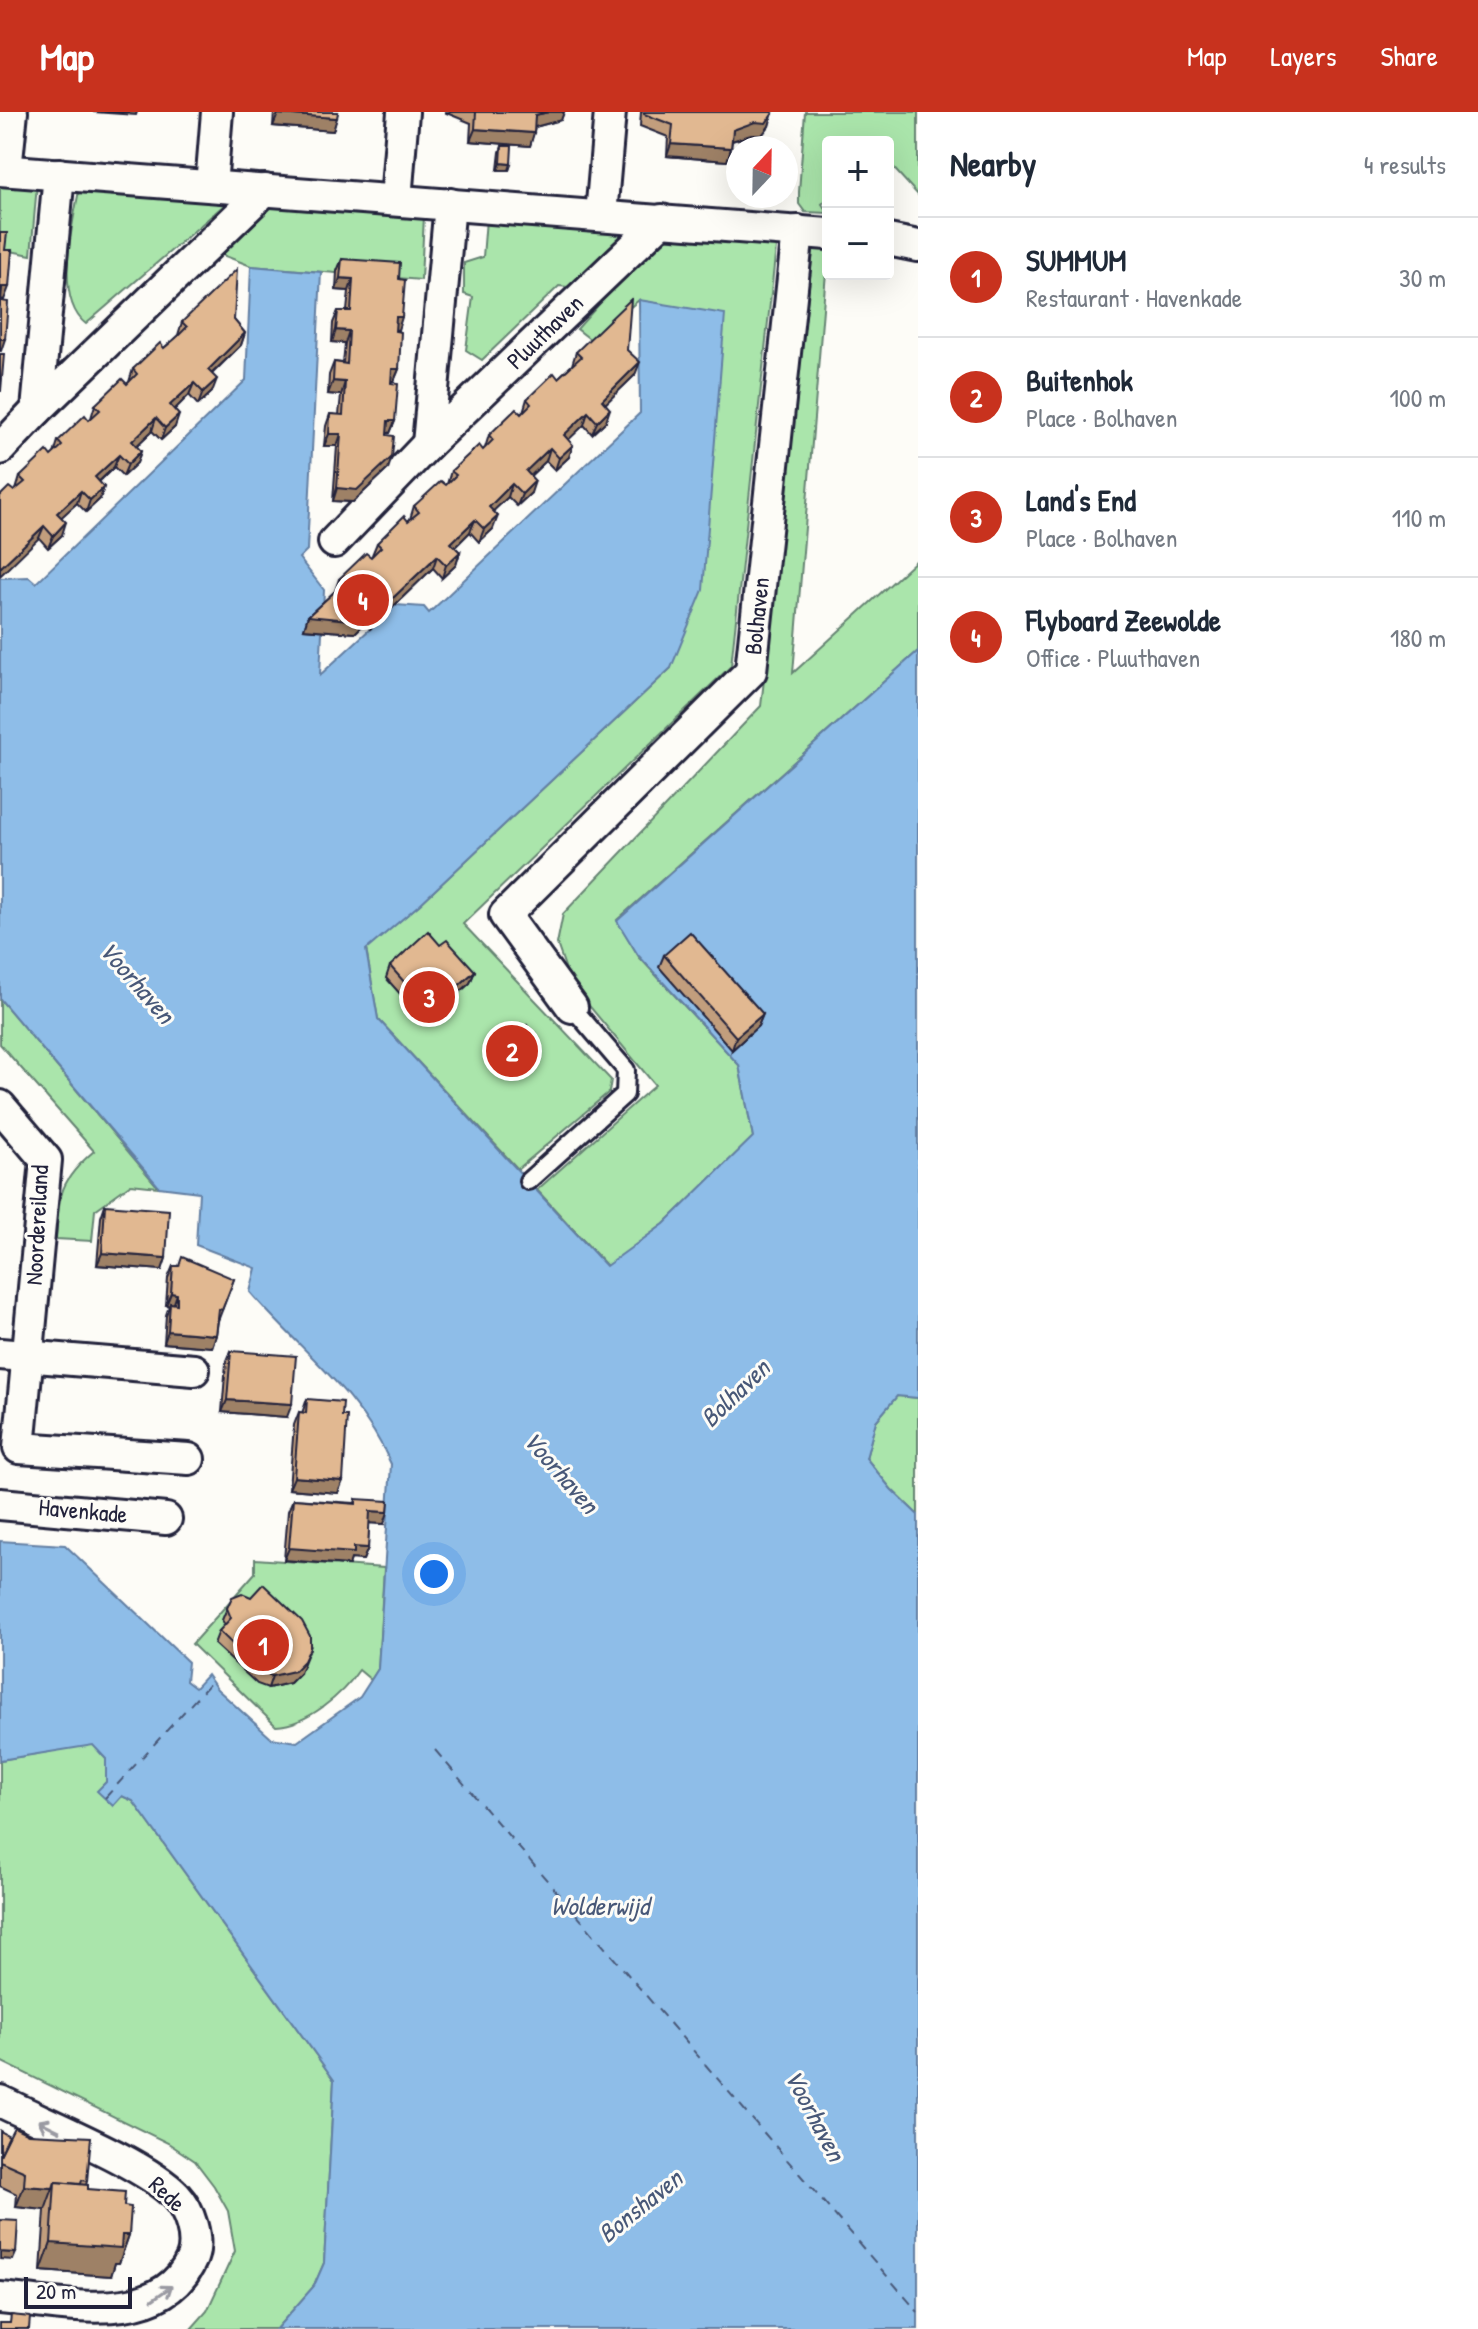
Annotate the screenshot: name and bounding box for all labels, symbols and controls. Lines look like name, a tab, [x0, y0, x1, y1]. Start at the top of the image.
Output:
text: Map	[40, 30, 94, 82]
text: Map	[1187, 37, 1227, 75]
text: Layers	[1271, 37, 1336, 75]
text: Share	[1380, 37, 1438, 75]
north arrow	[726, 136, 798, 208]
map controls	[822, 136, 894, 280]
button: +	[822, 136, 894, 208]
text: Nearby	[950, 141, 1036, 187]
text: 4 results	[1364, 147, 1446, 182]
button: −	[822, 208, 894, 280]
text: SUMMUM	[1026, 240, 1126, 280]
text: 1	[971, 260, 981, 295]
text: 30 m	[1399, 260, 1446, 295]
text: Restaurant · Havenkade	[1026, 280, 1242, 315]
street label: Pluuthaven	[499, 287, 590, 376]
text: Buitenhok	[1026, 360, 1133, 400]
text: 2	[970, 380, 982, 415]
text: 100 m	[1390, 380, 1446, 415]
text: Place · Bolhaven	[1026, 400, 1177, 435]
text: Land's End	[1026, 480, 1136, 520]
text: 3	[970, 500, 982, 535]
text: 110 m	[1392, 500, 1446, 535]
text: Place · Bolhaven	[1026, 520, 1177, 555]
pin: 4	[337, 570, 389, 630]
street label: Bolhaven	[736, 576, 776, 656]
text: Flyboard Zeewolde	[1026, 600, 1221, 640]
text: 4	[971, 620, 981, 655]
text: 180 m	[1390, 620, 1446, 655]
text: Office · Pluuthaven	[1026, 640, 1200, 675]
water label: Voorhaven	[92, 933, 185, 1032]
pin: 3	[403, 967, 455, 1027]
pin: 2	[486, 1021, 538, 1081]
street label: Noordereiland	[17, 1164, 55, 1286]
water label: Bolhaven	[692, 1349, 779, 1434]
water label: Voorhaven	[516, 1423, 609, 1522]
street label: Havenkade	[37, 1490, 129, 1530]
your location	[414, 1554, 454, 1594]
pin: 1	[237, 1615, 289, 1675]
water label: Wolderwijd	[551, 1888, 653, 1923]
water label: Voorhaven	[777, 2063, 855, 2169]
one-way arrow	[38, 2117, 62, 2133]
water label: Bonshaven	[590, 2159, 691, 2250]
street label: Rede	[142, 2168, 193, 2219]
scale bar	[24, 2273, 132, 2309]
text: 20 m	[36, 2276, 76, 2306]
one-way arrow	[151, 2285, 173, 2301]

